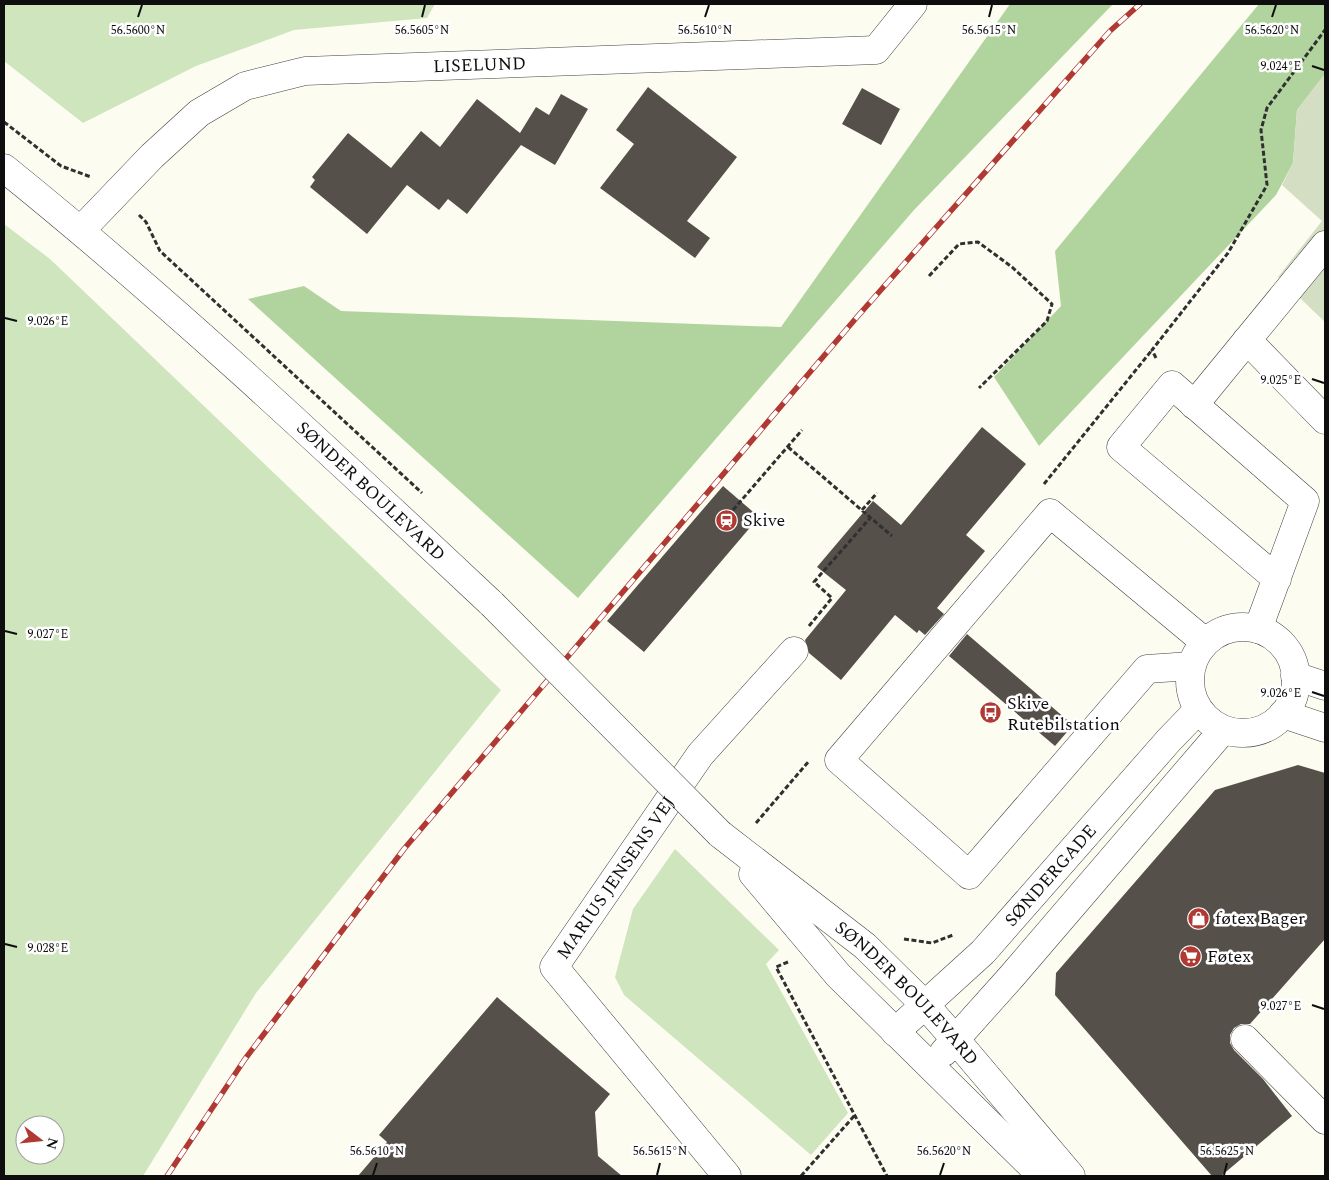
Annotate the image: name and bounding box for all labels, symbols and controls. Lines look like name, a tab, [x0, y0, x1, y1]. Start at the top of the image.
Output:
text: 56.5600°N	[111, 21, 165, 40]
text: 56.5605°N	[395, 21, 449, 40]
text: 56.5610°N	[678, 21, 732, 40]
text: 56.5615°N	[962, 21, 1016, 40]
text: 56.5620°N	[1245, 21, 1299, 40]
street label: LISELUND	[432, 49, 526, 80]
text: 9.024°E	[1261, 57, 1301, 76]
text: 9.026°E	[28, 312, 68, 331]
text: 9.025°E	[1261, 371, 1301, 390]
street label: SØNDER BOULEVARD	[290, 415, 452, 567]
place label: Skive	[743, 507, 785, 534]
station icon: Skive	[715, 508, 739, 532]
text: 9.027°E	[28, 625, 68, 644]
text: 9.026°E	[1261, 684, 1301, 703]
place label: Skive Rutebilstation	[1007, 690, 1120, 738]
bus stop icon: Skive Rutebilstation	[979, 701, 1003, 725]
street label: MARIUS JENSENS VEJ	[550, 790, 682, 965]
street label: SØNDERGADE	[998, 818, 1103, 933]
place label: føtex Bager	[1215, 905, 1305, 932]
shop icon: føtex Bager	[1187, 906, 1211, 930]
street label: SØNDER BOULEVARD	[829, 914, 985, 1071]
text: 9.028°E	[28, 939, 68, 958]
place label: Føtex	[1207, 943, 1251, 970]
supermarket icon: Føtex	[1179, 944, 1203, 968]
text: 9.027°E	[1261, 997, 1301, 1016]
north arrow	[15, 1115, 65, 1165]
text: N	[40, 1135, 64, 1152]
text: 56.5610°N	[350, 1142, 404, 1161]
text: 56.5615°N	[633, 1142, 687, 1161]
text: 56.5620°N	[917, 1142, 971, 1161]
text: 56.5625°N	[1200, 1142, 1254, 1161]

